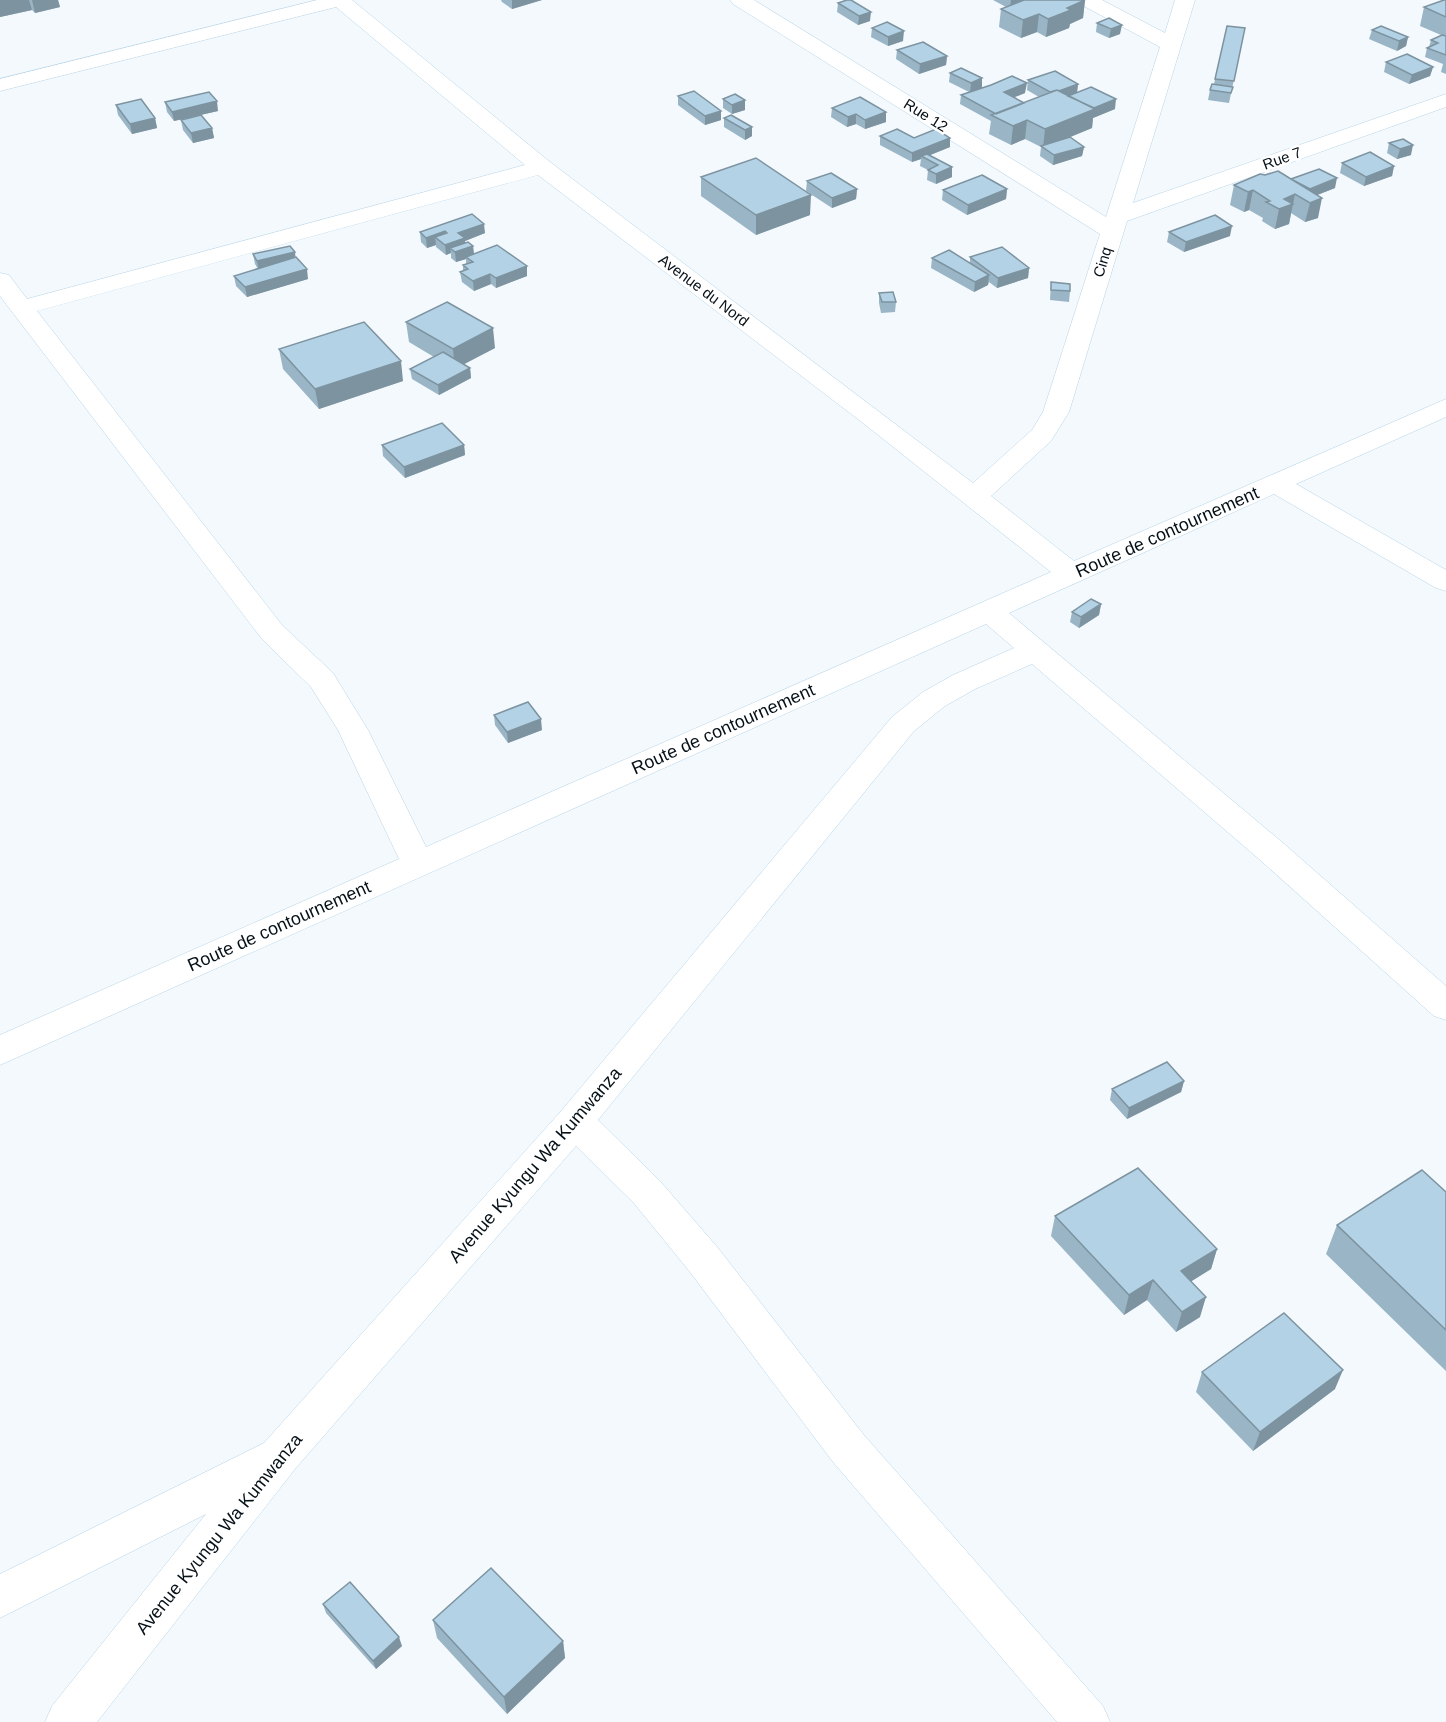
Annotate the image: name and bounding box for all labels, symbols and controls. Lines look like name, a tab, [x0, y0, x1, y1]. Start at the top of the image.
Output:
street label: Rue 12	[901, 95, 951, 135]
street label: Rue 7	[1260, 143, 1304, 173]
street label: Cinq	[1089, 245, 1115, 279]
street label: Avenue du Nord	[656, 251, 752, 329]
street label: Route de contournement	[1072, 483, 1262, 581]
street label: Route de contournement	[628, 680, 818, 778]
street label: Route de contournement	[184, 877, 374, 975]
street label: Avenue Kyungu Wa Kumwanza	[445, 1063, 626, 1267]
street label: Avenue Kyungu Wa Kumwanza	[132, 1429, 307, 1638]

